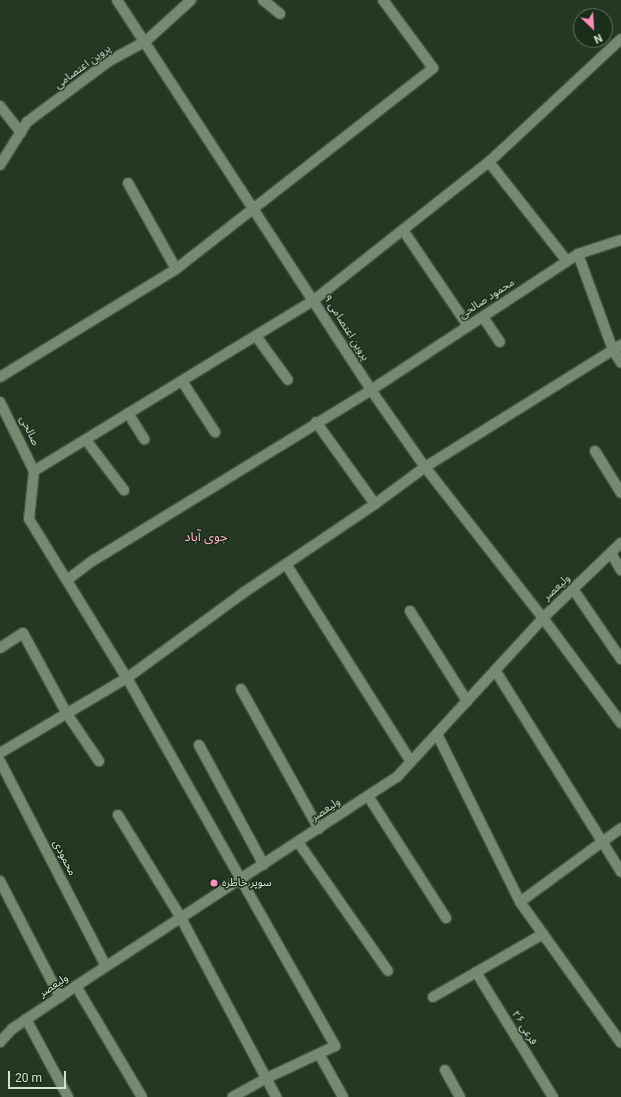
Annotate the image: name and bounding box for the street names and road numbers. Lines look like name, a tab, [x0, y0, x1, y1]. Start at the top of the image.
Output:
street label: پروین اعتصامی	[52, 42, 114, 92]
street label: محمود صالحی	[457, 276, 517, 322]
street label: پروین اعتصامی ۹	[320, 293, 372, 363]
street label: صالحی	[16, 414, 42, 448]
street label: ولیعصر	[541, 572, 573, 604]
street label: ولیعصر	[309, 795, 343, 825]
street label: محمودی	[50, 838, 78, 878]
street label: ولیعصر	[37, 971, 71, 1001]
street label: فرعی ۲۶	[508, 1008, 540, 1048]

